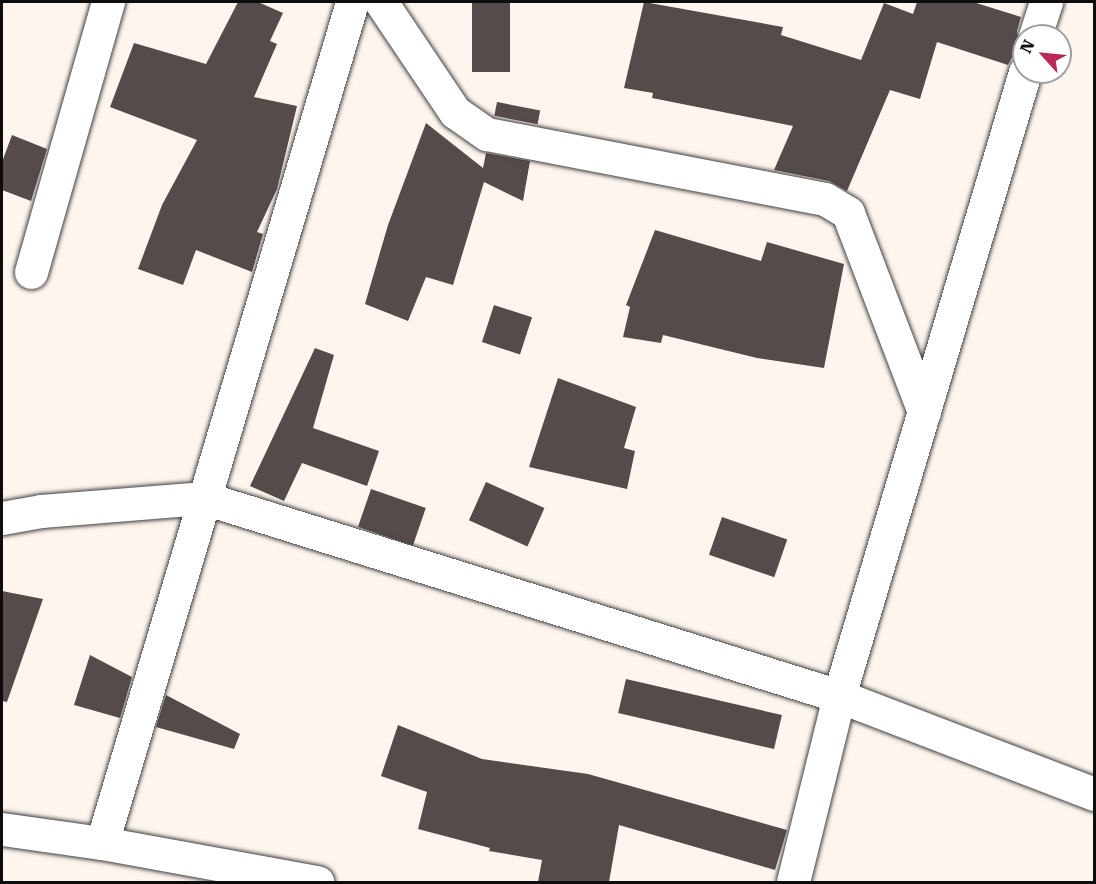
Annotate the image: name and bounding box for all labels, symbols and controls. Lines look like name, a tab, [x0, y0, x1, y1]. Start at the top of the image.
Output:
north arrow	[1012, 24, 1072, 84]
text: N	[1016, 37, 1039, 56]

